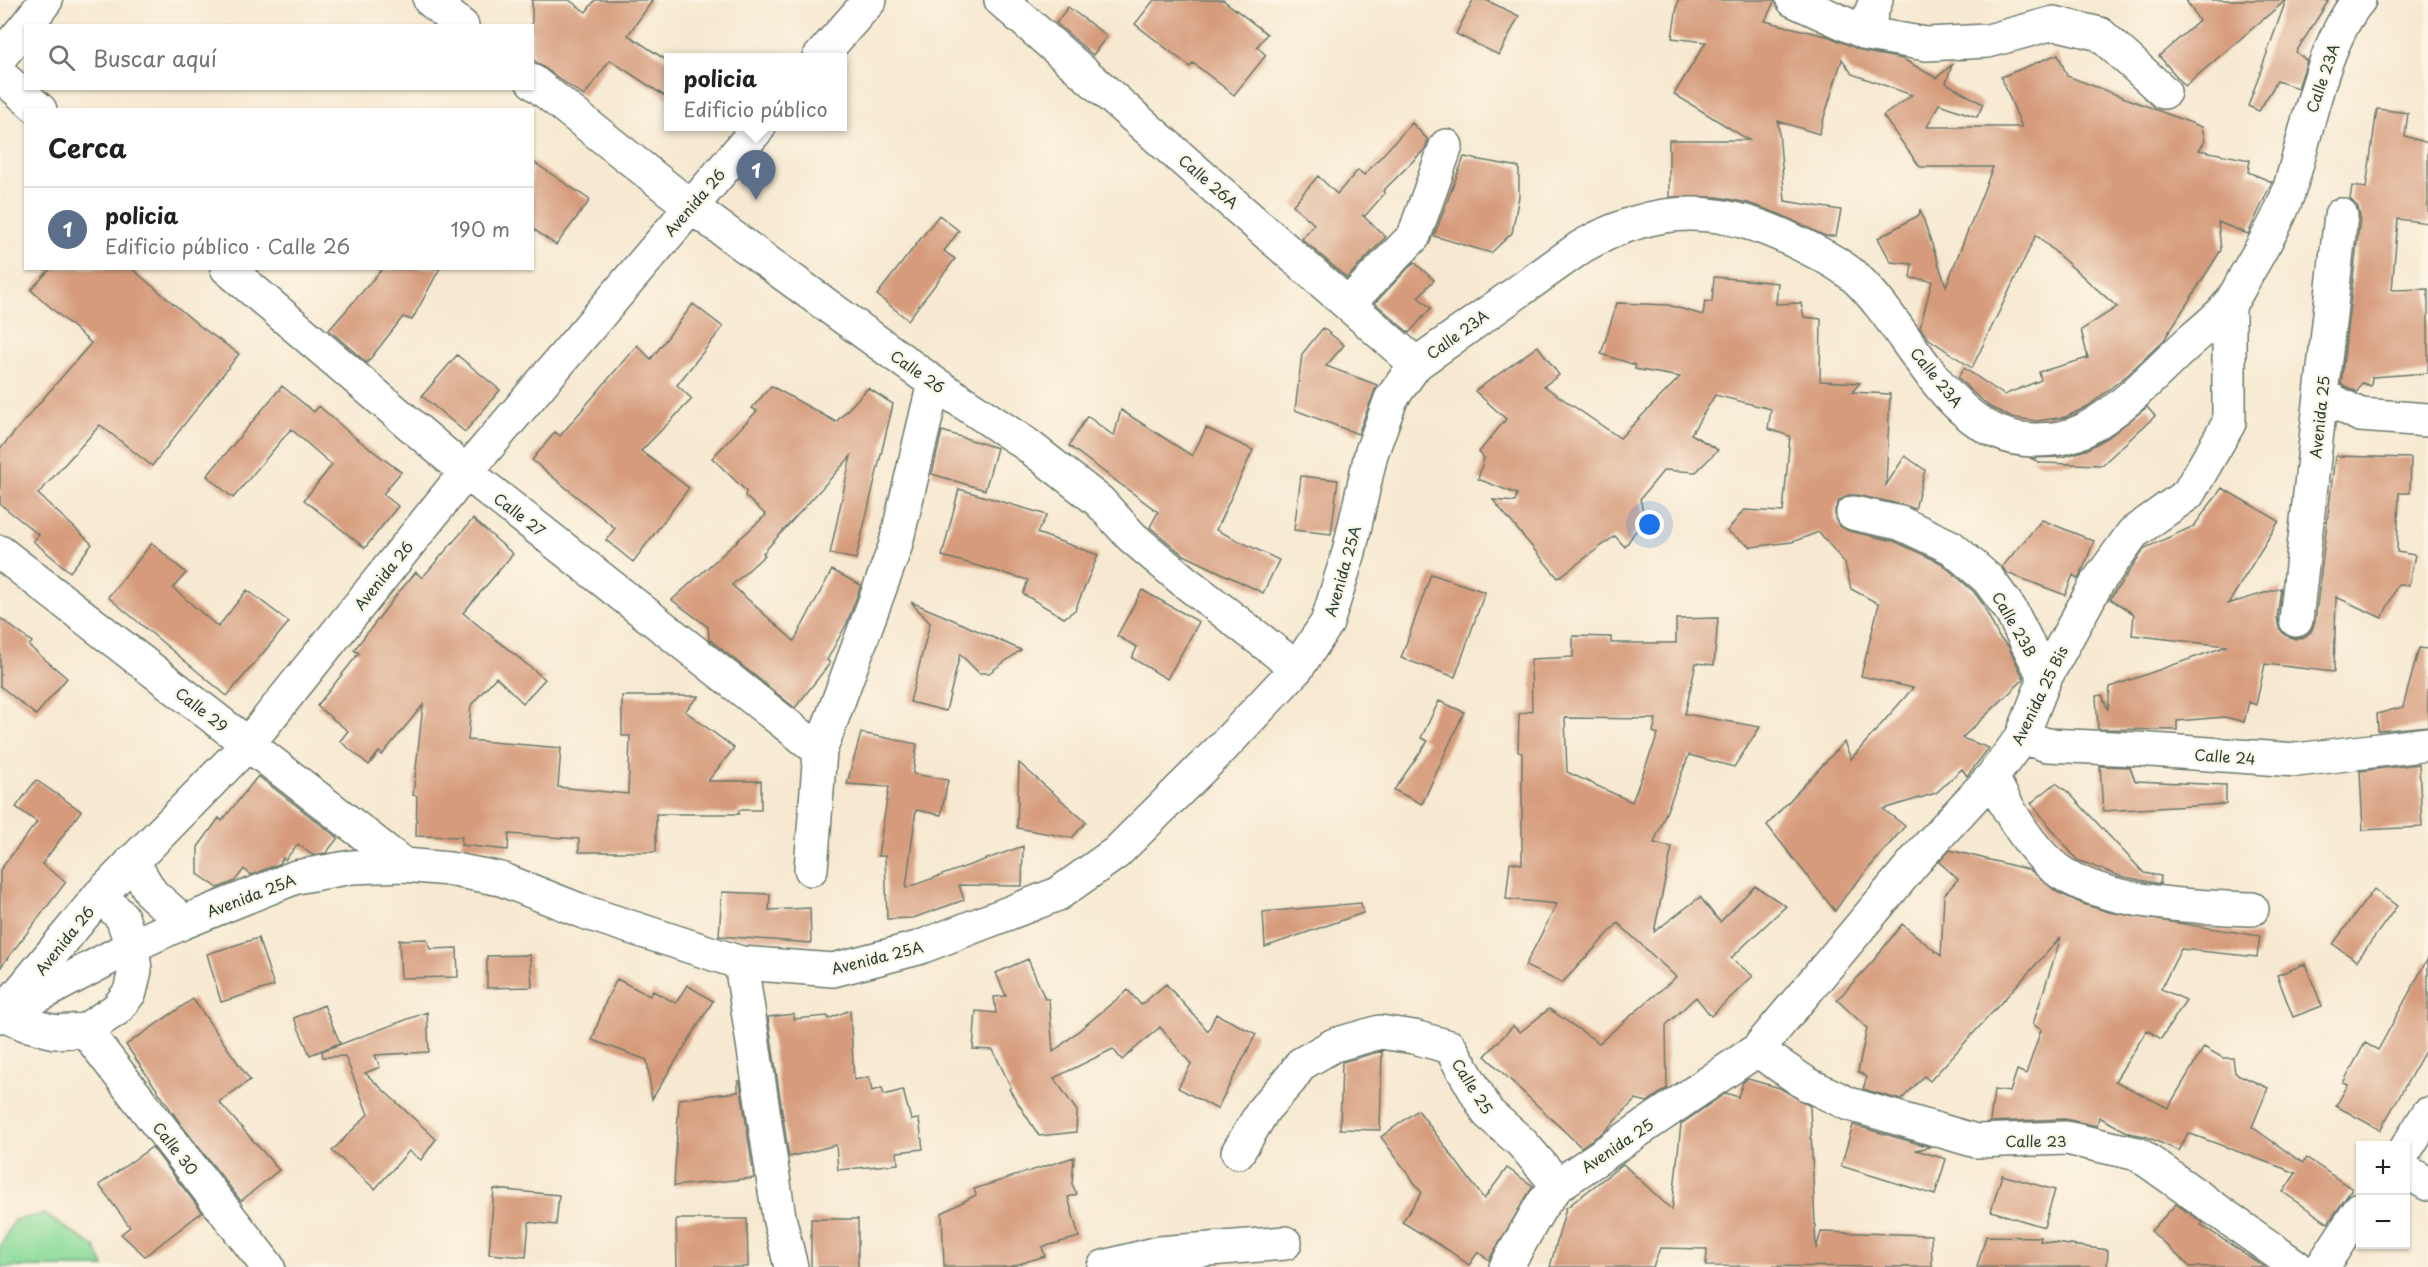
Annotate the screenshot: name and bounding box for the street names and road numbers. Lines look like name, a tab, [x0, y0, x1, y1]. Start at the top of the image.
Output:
street label: Calle 23A	[2299, 40, 2345, 116]
street label: Calle 26A	[1174, 148, 1244, 214]
street label: Avenida 26	[658, 163, 730, 241]
street label: Calle 23A	[1421, 304, 1493, 364]
street label: Calle 23A	[1905, 342, 1969, 412]
street label: Calle 26	[886, 344, 950, 398]
street label: Avenida 25	[2303, 374, 2335, 460]
street label: Calle 27	[489, 486, 551, 542]
street label: Avenida 25A	[1318, 523, 1366, 619]
street label: Avenida 26	[348, 535, 418, 615]
street label: Calle 23B	[1987, 587, 2043, 661]
street label: Avenida 25 Bis	[2005, 641, 2073, 749]
street label: Calle 29	[171, 681, 233, 737]
street label: Calle 24	[2194, 742, 2256, 770]
street label: Avenida 25A	[203, 867, 299, 923]
street label: Avenida 26	[29, 900, 99, 980]
street label: Avenida 25A	[829, 934, 925, 980]
street label: Calle 25	[1447, 1054, 1499, 1118]
street label: Avenida 25	[1576, 1112, 1658, 1178]
street label: Calle 30	[148, 1116, 204, 1180]
street label: Calle 23	[2005, 1129, 2067, 1152]

